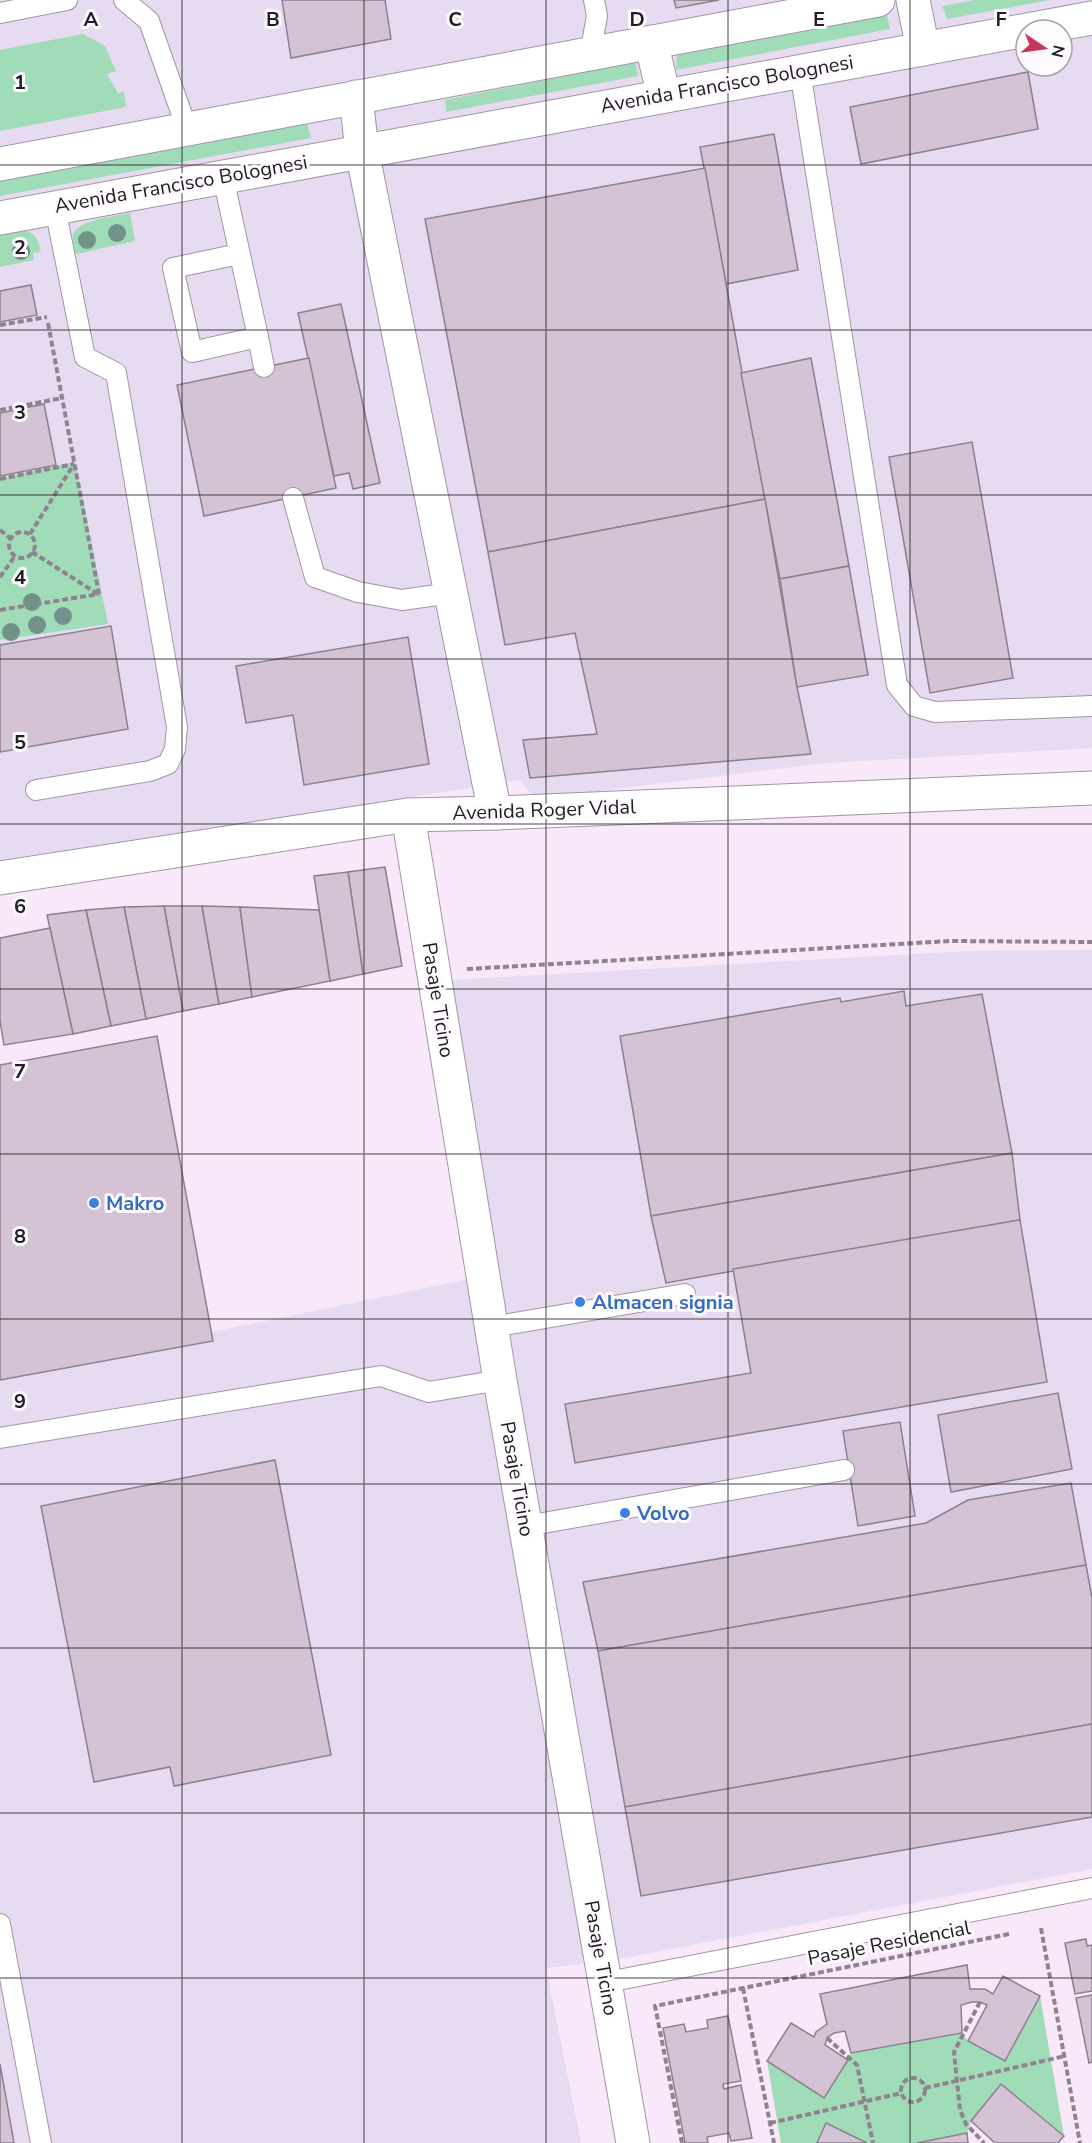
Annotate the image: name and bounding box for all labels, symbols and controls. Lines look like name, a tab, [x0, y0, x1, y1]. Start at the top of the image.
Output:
text: A	[84, 6, 99, 33]
text: B	[266, 6, 280, 33]
text: C	[448, 6, 462, 33]
text: D	[629, 6, 645, 33]
text: E	[813, 6, 825, 33]
text: F	[995, 6, 1007, 33]
north arrow	[1014, 18, 1074, 78]
text: N	[1046, 43, 1070, 59]
street label: Avenida Francisco Bolognesi	[598, 48, 856, 120]
text: 1	[14, 69, 26, 96]
street label: Avenida Francisco Bolognesi	[52, 148, 310, 220]
text: 2	[14, 234, 26, 261]
text: 3	[14, 399, 26, 426]
text: 4	[14, 564, 26, 591]
text: 5	[14, 729, 26, 756]
street label: Avenida Roger Vidal	[452, 793, 636, 827]
text: 6	[14, 893, 26, 920]
street label: Pasaje Ticino	[416, 940, 460, 1060]
text: 7	[14, 1058, 26, 1085]
place label: Makro	[106, 1190, 164, 1217]
marker: Makro	[87, 1196, 101, 1210]
text: 8	[14, 1223, 26, 1250]
place label: Almacen signia	[592, 1289, 734, 1316]
marker: Almacen signia	[573, 1295, 587, 1309]
text: 9	[14, 1388, 26, 1415]
street label: Pasaje Ticino	[494, 1419, 540, 1539]
place label: Volvo	[636, 1500, 690, 1527]
marker: Volvo	[618, 1506, 632, 1520]
street label: Pasaje Ticino	[578, 1898, 624, 2018]
street label: Pasaje Residencial	[805, 1914, 973, 1972]

